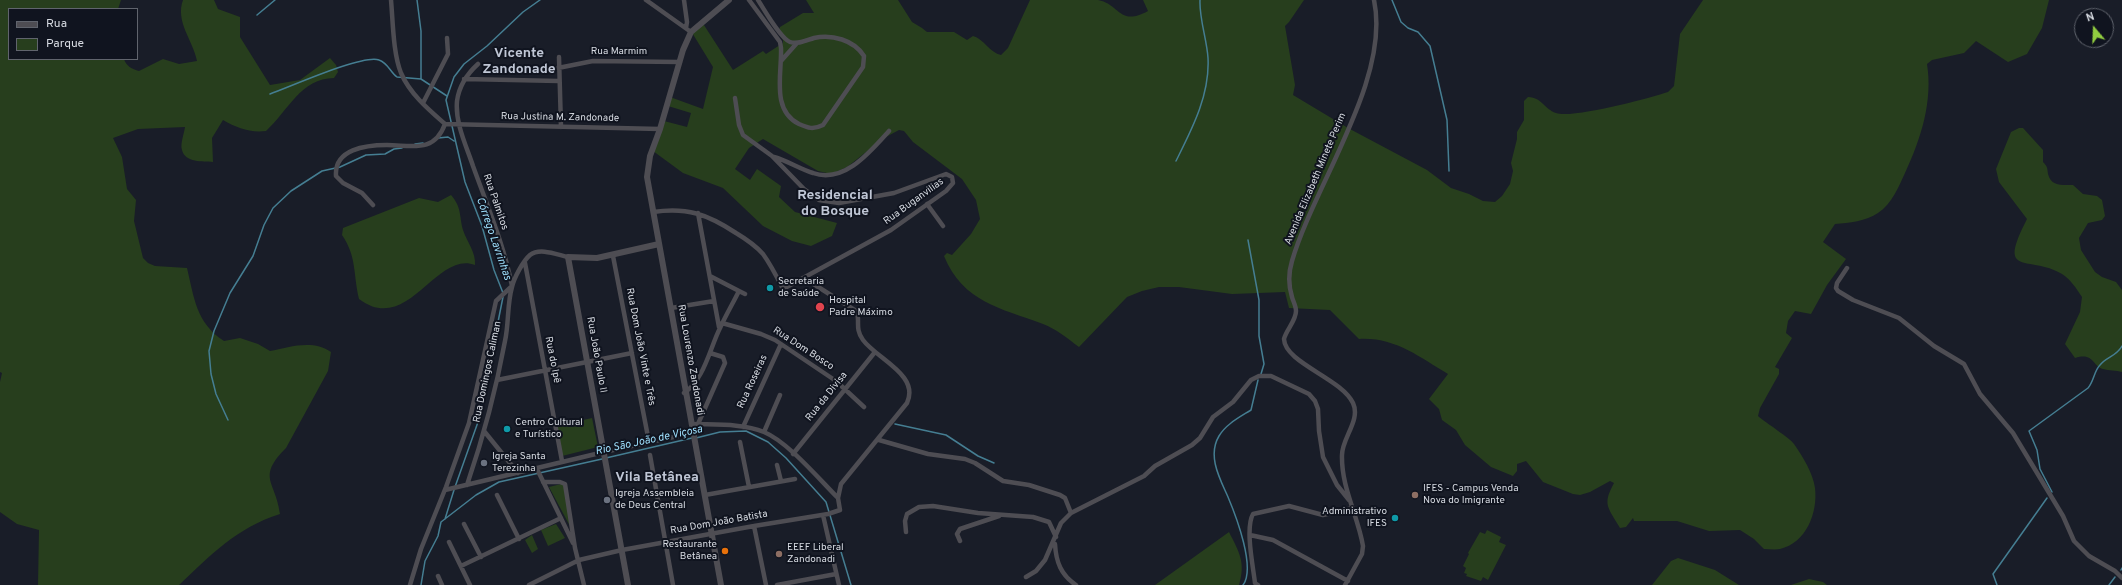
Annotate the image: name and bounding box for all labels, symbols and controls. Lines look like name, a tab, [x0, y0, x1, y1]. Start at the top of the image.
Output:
legend	[8, 8, 138, 60]
north arrow	[2074, 8, 2114, 48]
text: N	[2084, 10, 2096, 26]
text: Rua	[46, 16, 67, 32]
text: Parque	[46, 36, 84, 52]
district label: Vicente Zandonade	[482, 46, 556, 78]
street label: Rua Marmim	[591, 46, 647, 58]
street label: Rua Justina M. Zandonade	[501, 111, 619, 125]
street label: Avenida Elizabeth Minete Perim	[1283, 111, 1349, 247]
street label: Rua Palmitos	[480, 172, 510, 232]
street label: Rua Buganvilias	[882, 176, 946, 228]
district label: Residencial do Bosque	[797, 188, 873, 220]
water label: Córrego Lavrinhas	[473, 196, 513, 282]
place label: Secretaria de Saúde	[778, 276, 824, 300]
marker: Secretaria de Saúde	[765, 283, 775, 293]
street label: Rua Dom João Vinte e Três	[623, 287, 657, 407]
place label: Hospital Padre Máximo	[829, 295, 893, 318]
marker: Hospital Padre Máximo	[814, 301, 826, 313]
street label: Rua Lourenzo Zandonadi	[674, 304, 706, 416]
street label: Rua João Paulo II	[583, 316, 609, 394]
street label: Rua Domingos Caliman	[471, 320, 505, 424]
street label: Rua Dom Bosco	[770, 325, 836, 373]
street label: Rua do Ipê	[542, 336, 562, 384]
street label: Rua Roseiras	[735, 353, 771, 411]
street label: Rua da Divisa	[803, 370, 851, 424]
place label: Centro Cultural e Turístico	[515, 417, 583, 440]
water label: Rio São João de Viçosa	[594, 423, 704, 459]
marker: Centro Cultural e Turístico	[502, 424, 512, 434]
place label: Igreja Santa Terezinha	[492, 451, 546, 474]
marker: Igreja Santa Terezinha	[479, 458, 489, 468]
district label: Vila Betânea	[615, 470, 699, 486]
place label: IFES - Campus Venda Nova do Imigrante	[1423, 483, 1518, 506]
place label: Igreja Assembleia de Deus Central	[615, 488, 694, 512]
marker: IFES - Campus Venda Nova do Imigrante	[1410, 490, 1420, 500]
marker: Igreja Assembleia de Deus Central	[602, 495, 612, 505]
place label: Administrativo IFES	[1322, 506, 1387, 530]
street label: Rua Dom João Batista	[669, 509, 769, 537]
marker: Administrativo IFES	[1390, 513, 1400, 523]
place label: Restaurante Betânea	[662, 539, 717, 562]
place label: EEEF Liberal Zandonadi	[787, 542, 844, 566]
marker: Restaurante Betânea	[720, 546, 730, 556]
marker: EEEF Liberal Zandonadi	[774, 549, 784, 559]

